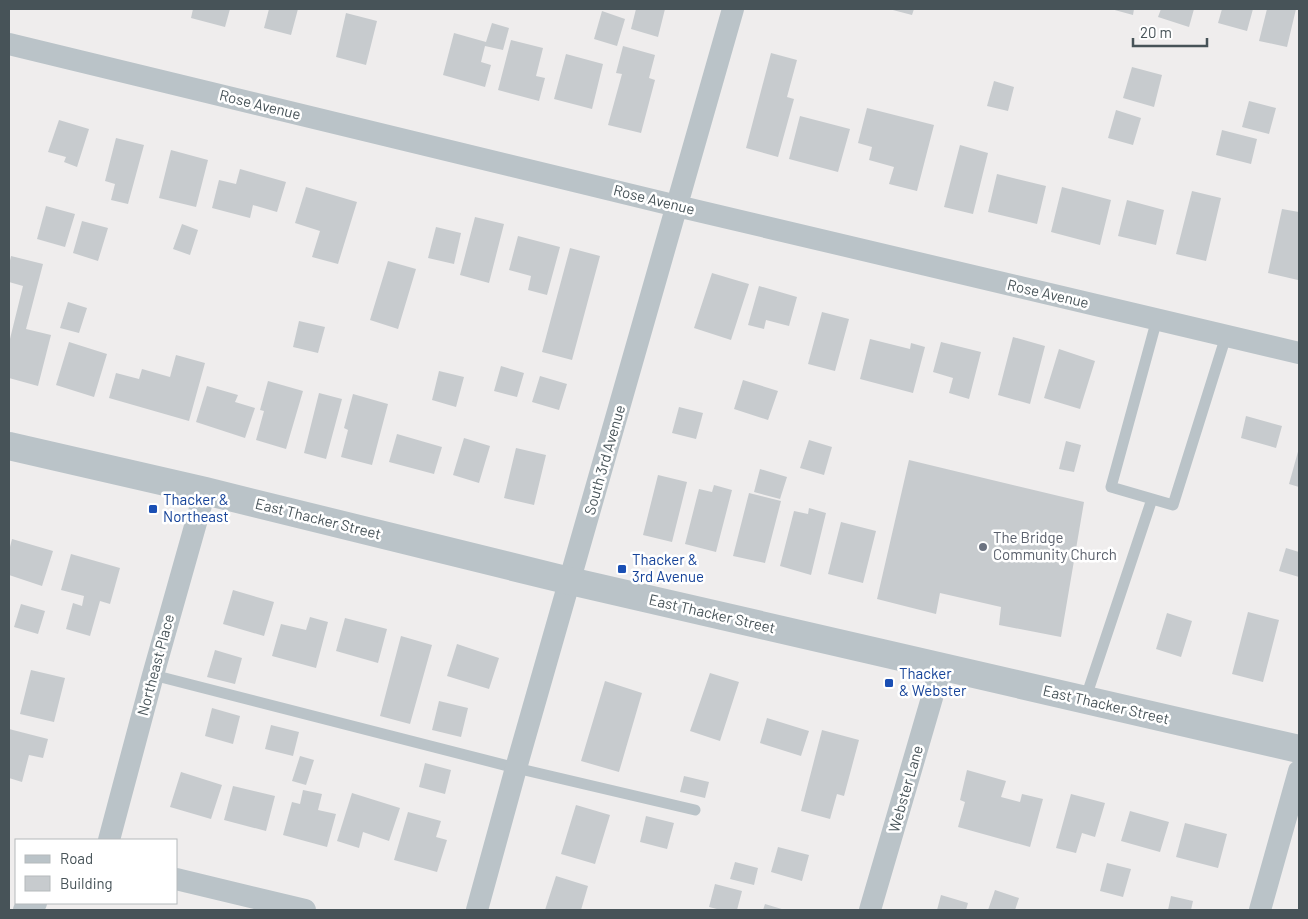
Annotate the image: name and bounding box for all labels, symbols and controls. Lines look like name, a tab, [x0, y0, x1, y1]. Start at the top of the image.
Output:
scale bar	[1133, 15, 1207, 47]
text: 20 m	[1140, 23, 1172, 41]
street label: Rose Avenue	[218, 85, 303, 123]
street label: Rose Avenue	[612, 180, 697, 218]
street label: Rose Avenue	[1006, 275, 1091, 311]
street label: South 3rd Avenue	[580, 403, 628, 517]
place label: Thacker & Northeast	[163, 490, 229, 525]
street label: East Thacker Street	[253, 494, 383, 542]
marker: Thacker & Northeast	[147, 503, 159, 515]
place label: The Bridge Community Church	[993, 528, 1117, 563]
marker: The Bridge Community Church	[977, 541, 989, 553]
place label: Thacker & 3rd Avenue	[632, 550, 704, 585]
marker: Thacker & 3rd Avenue	[616, 563, 628, 575]
street label: East Thacker Street	[647, 590, 777, 636]
street label: Northeast Place	[133, 612, 177, 718]
place label: Thacker & Webster	[899, 664, 967, 699]
marker: Thacker & Webster	[883, 677, 895, 689]
street label: East Thacker Street	[1041, 681, 1171, 727]
street label: Webster Lane	[884, 743, 926, 834]
legend	[15, 839, 178, 904]
text: Road	[60, 849, 93, 867]
text: Building	[60, 874, 113, 892]

